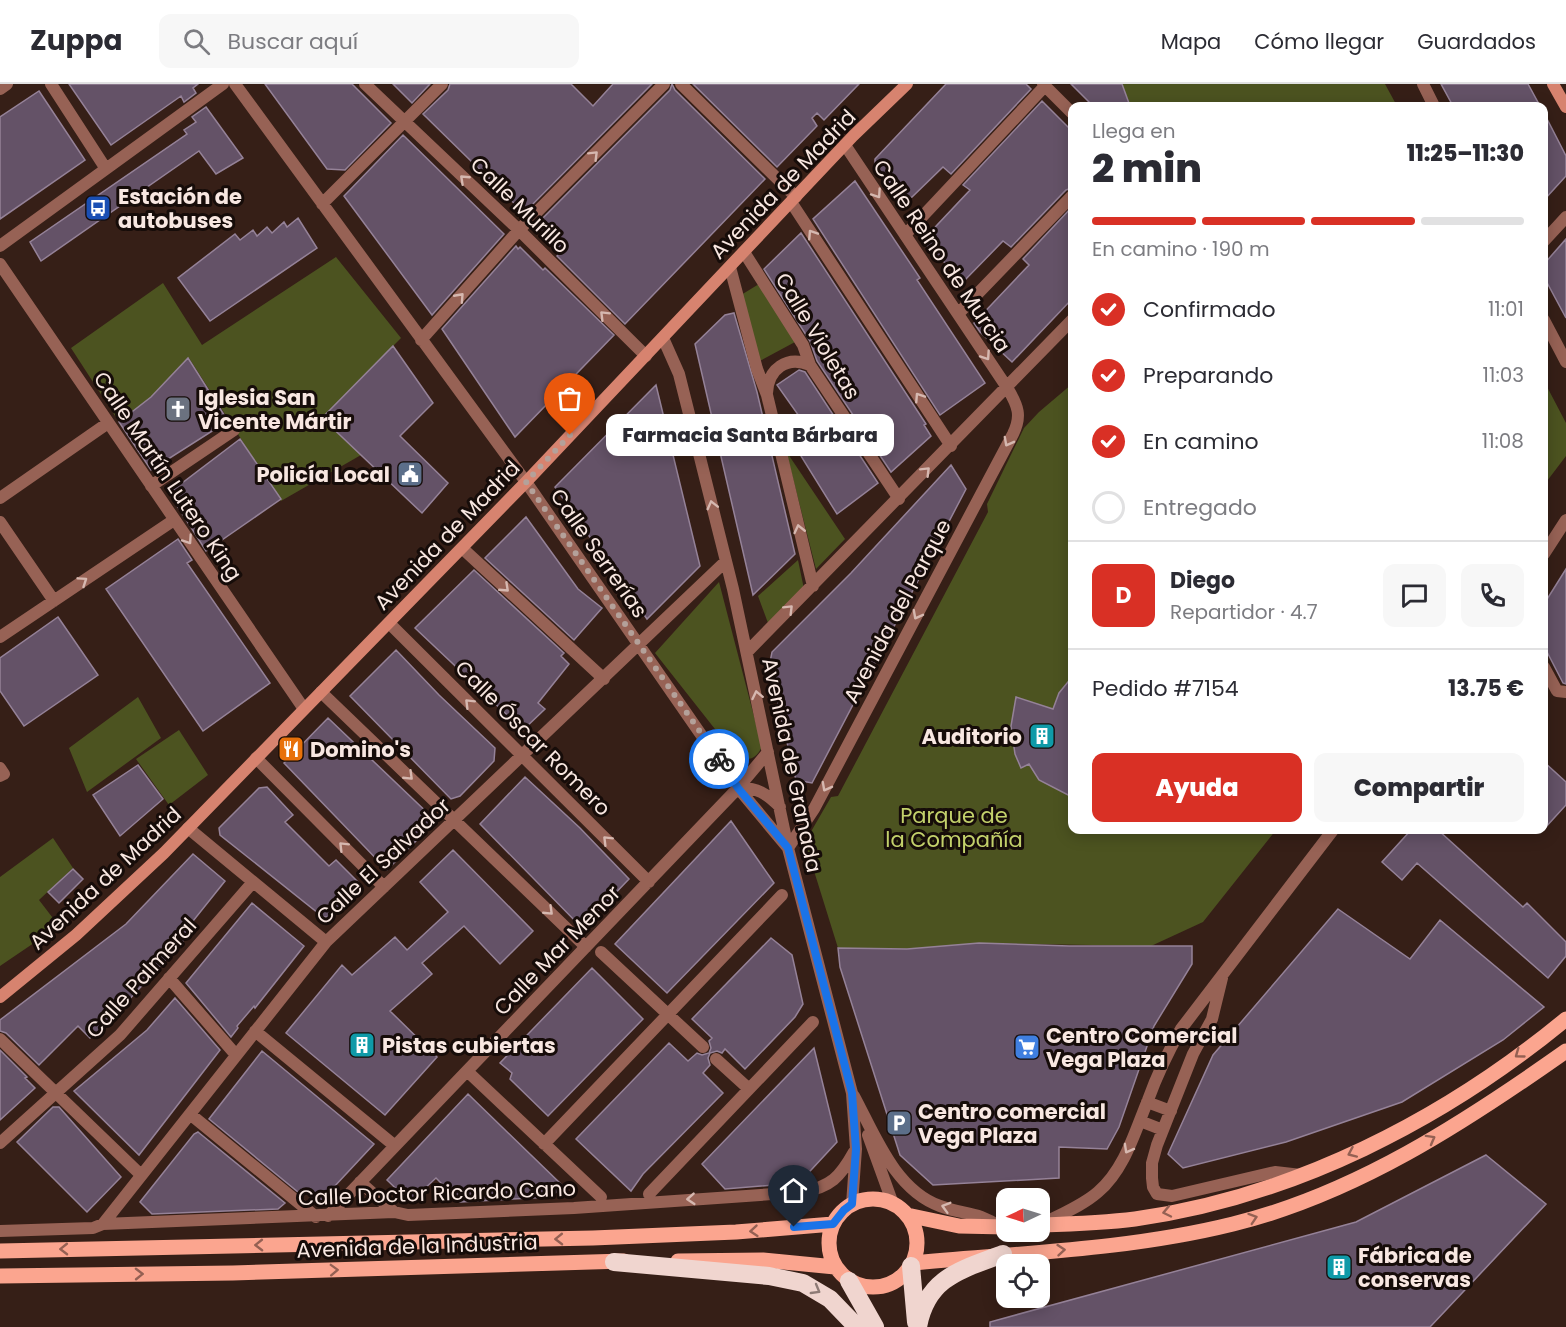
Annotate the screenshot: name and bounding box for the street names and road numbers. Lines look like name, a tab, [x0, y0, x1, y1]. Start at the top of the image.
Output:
street label: Avenida de Madrid	[704, 103, 862, 265]
street label: Calle Murillo	[464, 150, 576, 260]
street label: Calle Reino de Murcia	[866, 154, 1018, 358]
street label: Calle Violetas	[769, 267, 867, 405]
street label: Calle Martín Lutero King	[87, 366, 249, 586]
street label: Avenida de Madrid	[368, 454, 526, 616]
street label: Calle Serrerías	[544, 483, 654, 623]
street label: Avenida del Parque	[836, 514, 958, 708]
street label: Calle Óscar Romero	[449, 654, 617, 822]
street label: Avenida de Granada	[755, 655, 829, 875]
street label: Calle El Salvador	[309, 791, 457, 931]
street label: Avenida de Madrid	[23, 800, 187, 956]
street label: Calle Mar Menor	[487, 878, 627, 1022]
street label: Calle Palmeral	[79, 912, 203, 1044]
street label: Calle Doctor Ricardo Cano	[297, 1174, 577, 1212]
street label: Avenida de la Industria	[296, 1227, 538, 1265]

